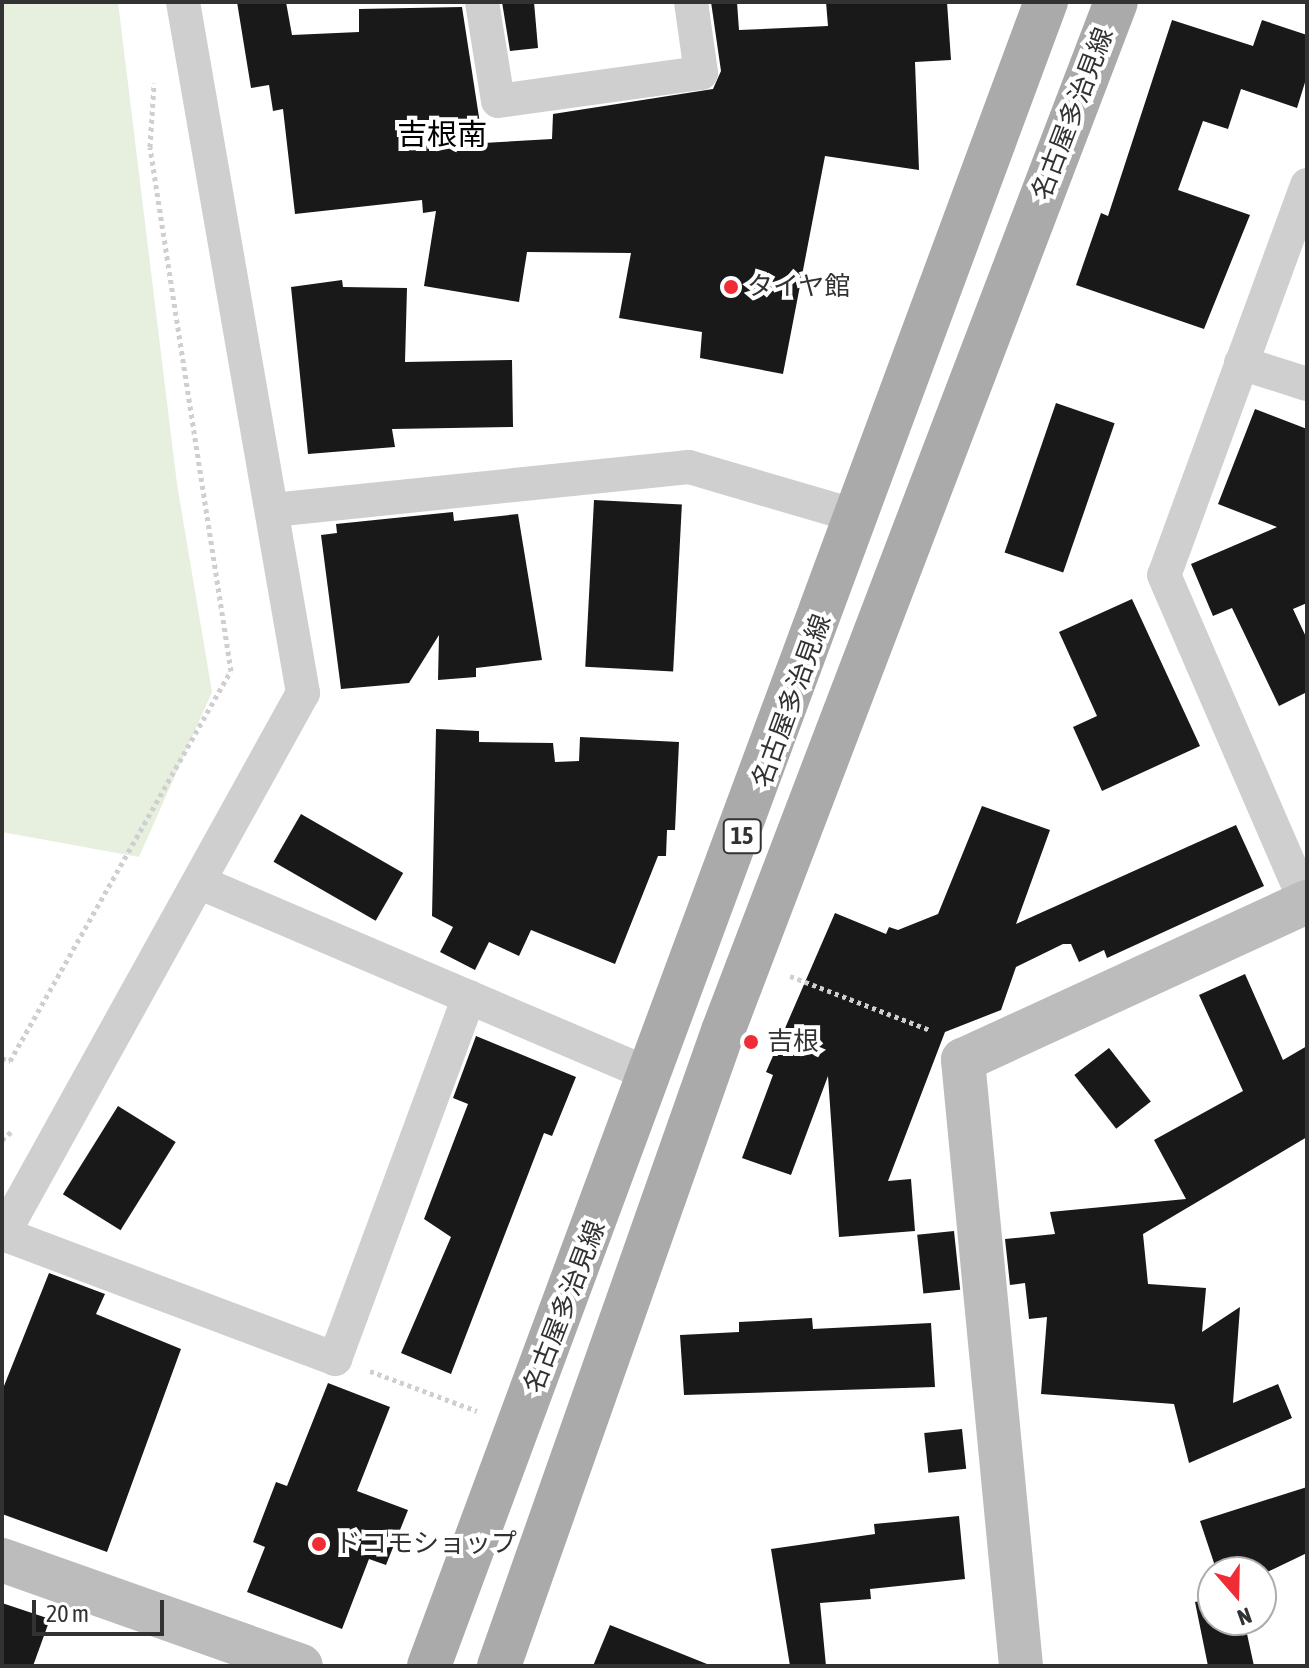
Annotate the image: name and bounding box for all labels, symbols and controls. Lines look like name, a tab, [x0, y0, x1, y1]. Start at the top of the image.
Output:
street label: 名古屋多治見線	[1026, 23, 1120, 205]
district label: 吉根南	[397, 116, 487, 152]
place label: タイヤ館	[747, 271, 851, 303]
marker: タイヤ館	[722, 278, 740, 296]
street label: 名古屋多治見線	[746, 610, 838, 792]
road number: 15	[722, 816, 762, 856]
place label: 吉根	[767, 1026, 819, 1058]
marker: 吉根	[742, 1033, 760, 1051]
street label: 名古屋多治見線	[518, 1216, 612, 1398]
place label: ドコモショップ	[335, 1528, 517, 1560]
marker: ドコモショップ	[310, 1535, 328, 1553]
north arrow	[1197, 1556, 1277, 1636]
scale bar	[36, 1584, 168, 1634]
text: 20 m	[46, 1600, 89, 1627]
text: N	[1234, 1602, 1255, 1631]

